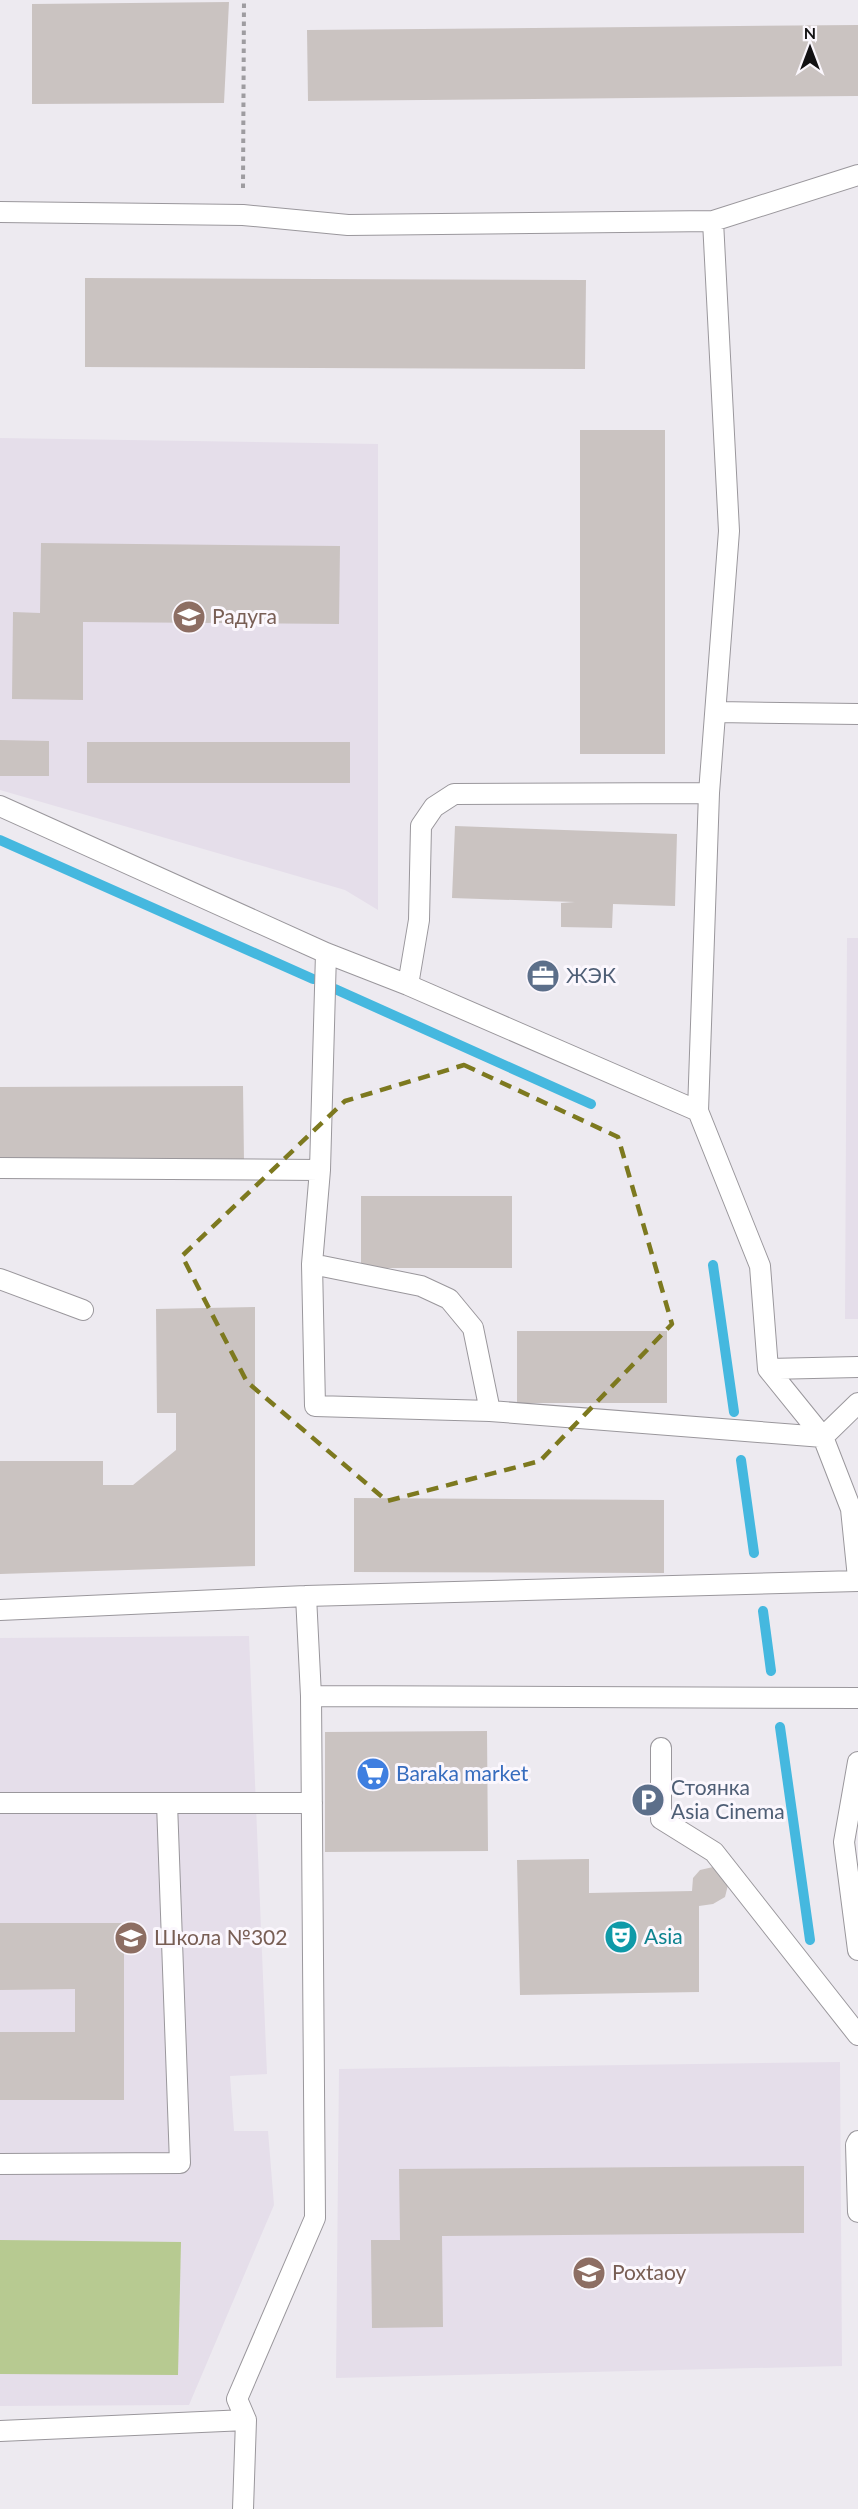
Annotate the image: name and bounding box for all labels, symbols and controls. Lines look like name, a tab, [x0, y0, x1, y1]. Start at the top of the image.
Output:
north arrow	[780, 18, 840, 78]
text: N	[804, 23, 816, 42]
school or university icon: Радуга	[171, 599, 207, 635]
place label: Радуга	[212, 603, 277, 628]
office icon: ЖЭК	[525, 958, 561, 994]
place label: ЖЭК	[566, 962, 616, 987]
supermarket icon: Baraka market	[355, 1756, 391, 1792]
place label: Baraka market	[396, 1760, 529, 1785]
place label: Стоянка Asia Cinema	[671, 1774, 785, 1823]
parking icon: Стоянка Asia Cinema	[630, 1782, 666, 1818]
theatre icon: Asia	[603, 1919, 639, 1955]
school or university icon: Школа №302	[113, 1920, 149, 1956]
place label: Asia	[644, 1923, 683, 1948]
place label: Школа №302	[154, 1924, 287, 1949]
school or university icon: Poxtaoy	[571, 2255, 607, 2291]
place label: Poxtaoy	[612, 2259, 686, 2284]

